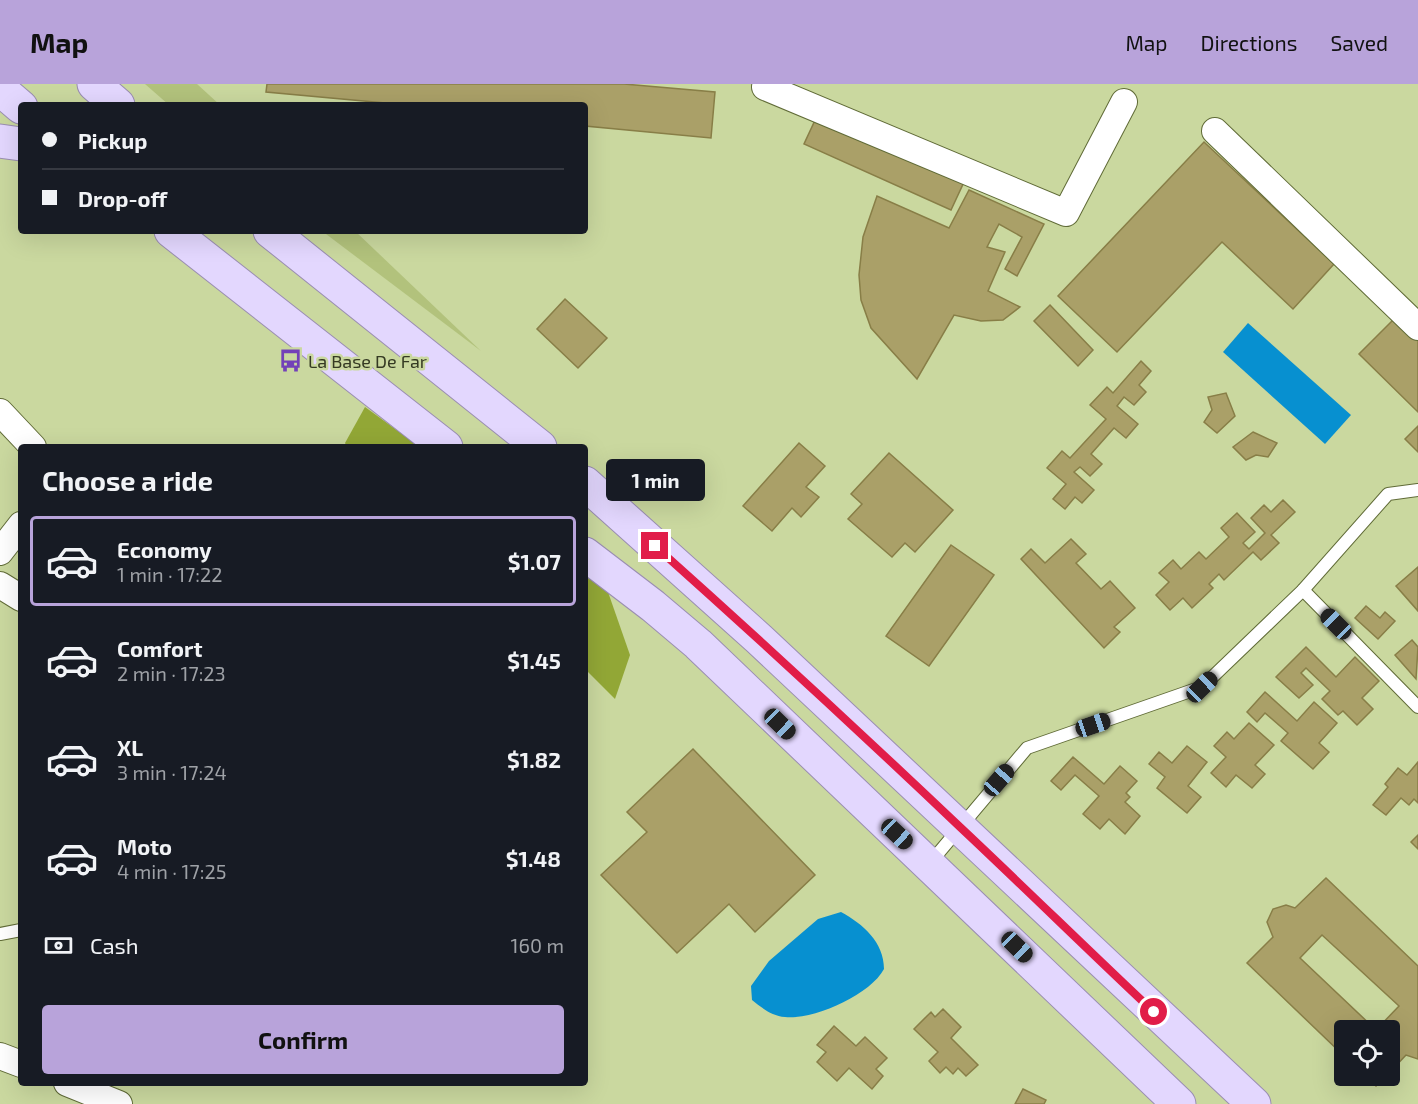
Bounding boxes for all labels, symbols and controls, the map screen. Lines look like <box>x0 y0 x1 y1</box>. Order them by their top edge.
text: Map <box>30 25 88 59</box>
text: Map <box>1125 30 1168 55</box>
text: Directions <box>1201 30 1297 55</box>
text: Saved <box>1330 30 1388 55</box>
text: Pickup <box>78 127 147 153</box>
text: Drop-off <box>78 185 167 211</box>
bus stop icon: La Base De Far <box>277 348 303 374</box>
place label: La Base De Far <box>308 350 427 372</box>
callout: 1 min <box>606 459 704 501</box>
text: Choose a ride <box>42 464 213 496</box>
text: 1 min <box>631 468 680 492</box>
route end <box>641 532 668 559</box>
icon: car <box>45 534 99 588</box>
text: Economy <box>117 536 212 562</box>
text: $1.07 <box>508 548 561 574</box>
text: 1 min · 17:22 <box>117 562 223 586</box>
car <box>1317 605 1355 643</box>
icon: car <box>45 633 99 687</box>
text: Comfort <box>117 635 202 661</box>
text: $1.45 <box>507 647 561 673</box>
text: 2 min · 17:23 <box>117 661 226 685</box>
car <box>1183 668 1221 706</box>
car <box>761 705 799 743</box>
car <box>1073 711 1113 739</box>
icon: car <box>45 732 99 786</box>
text: XL <box>117 734 143 760</box>
text: $1.82 <box>507 746 561 772</box>
text: 3 min · 17:24 <box>117 760 227 784</box>
car <box>980 761 1018 799</box>
car <box>878 815 916 853</box>
icon: car <box>45 831 99 885</box>
text: Moto <box>117 833 172 859</box>
text: $1.48 <box>506 845 561 871</box>
text: 4 min · 17:25 <box>117 859 226 883</box>
car <box>998 928 1036 966</box>
icon: cash <box>42 929 75 962</box>
text: Cash <box>90 932 139 958</box>
text: 160 m <box>511 933 564 957</box>
route start <box>1140 998 1167 1025</box>
button: Confirm <box>42 1005 564 1074</box>
map controls <box>1334 1020 1400 1086</box>
button: locate <box>1334 1020 1400 1086</box>

